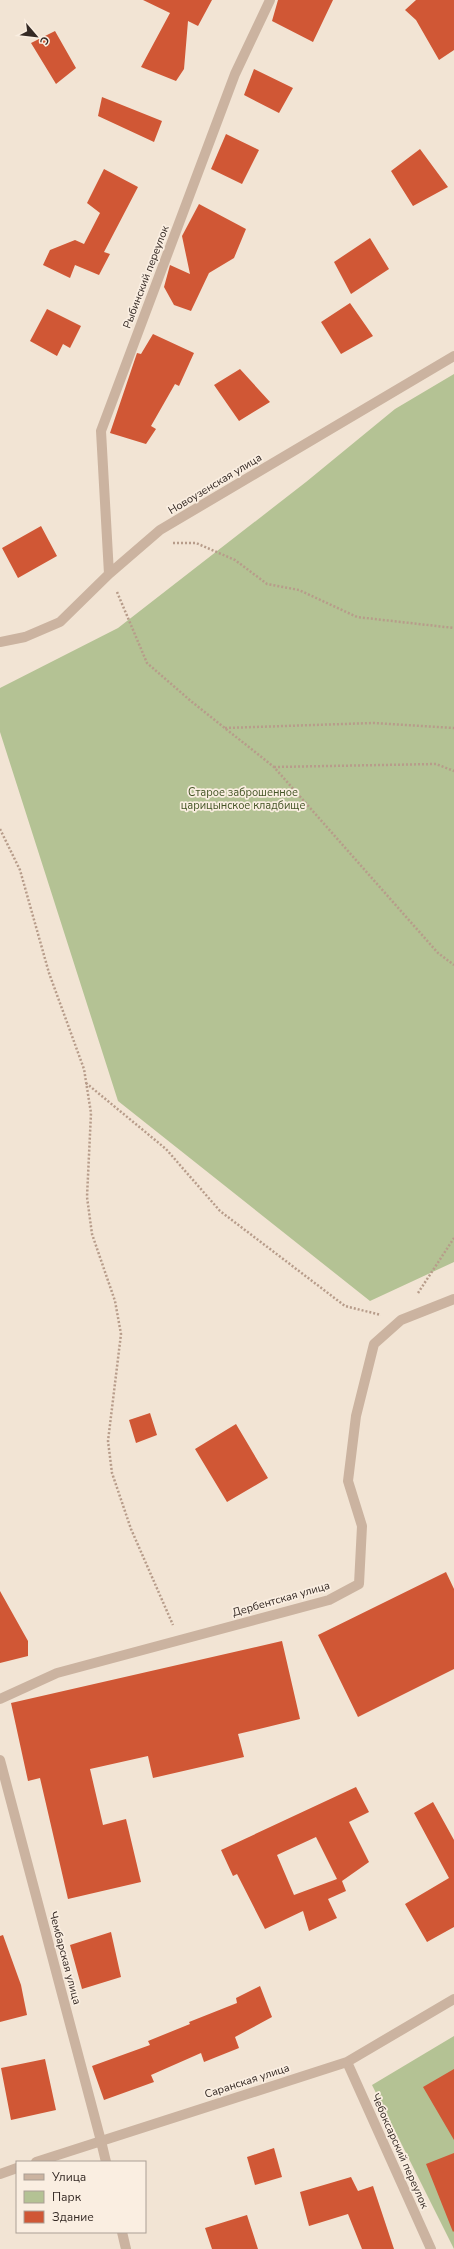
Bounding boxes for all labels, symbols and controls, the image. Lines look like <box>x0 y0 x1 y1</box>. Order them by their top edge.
north arrow <box>16 16 56 56</box>
text: С <box>36 34 53 48</box>
street label: Рыбинский переулок <box>119 223 173 331</box>
street label: Новоузенская улица <box>165 450 265 518</box>
park label: Старое заброшенное царицынское кладбище <box>181 785 305 813</box>
street label: Дербентская улица <box>230 1578 332 1620</box>
street label: Чембарская улица <box>45 1910 85 2006</box>
street label: Саранская улица <box>203 2060 291 2102</box>
street label: Чебоксарский переулок <box>368 2091 432 2211</box>
legend <box>16 2161 146 2233</box>
text: Улица <box>51 2169 86 2185</box>
text: Парк <box>52 2189 82 2205</box>
text: Здание <box>52 2209 94 2225</box>

